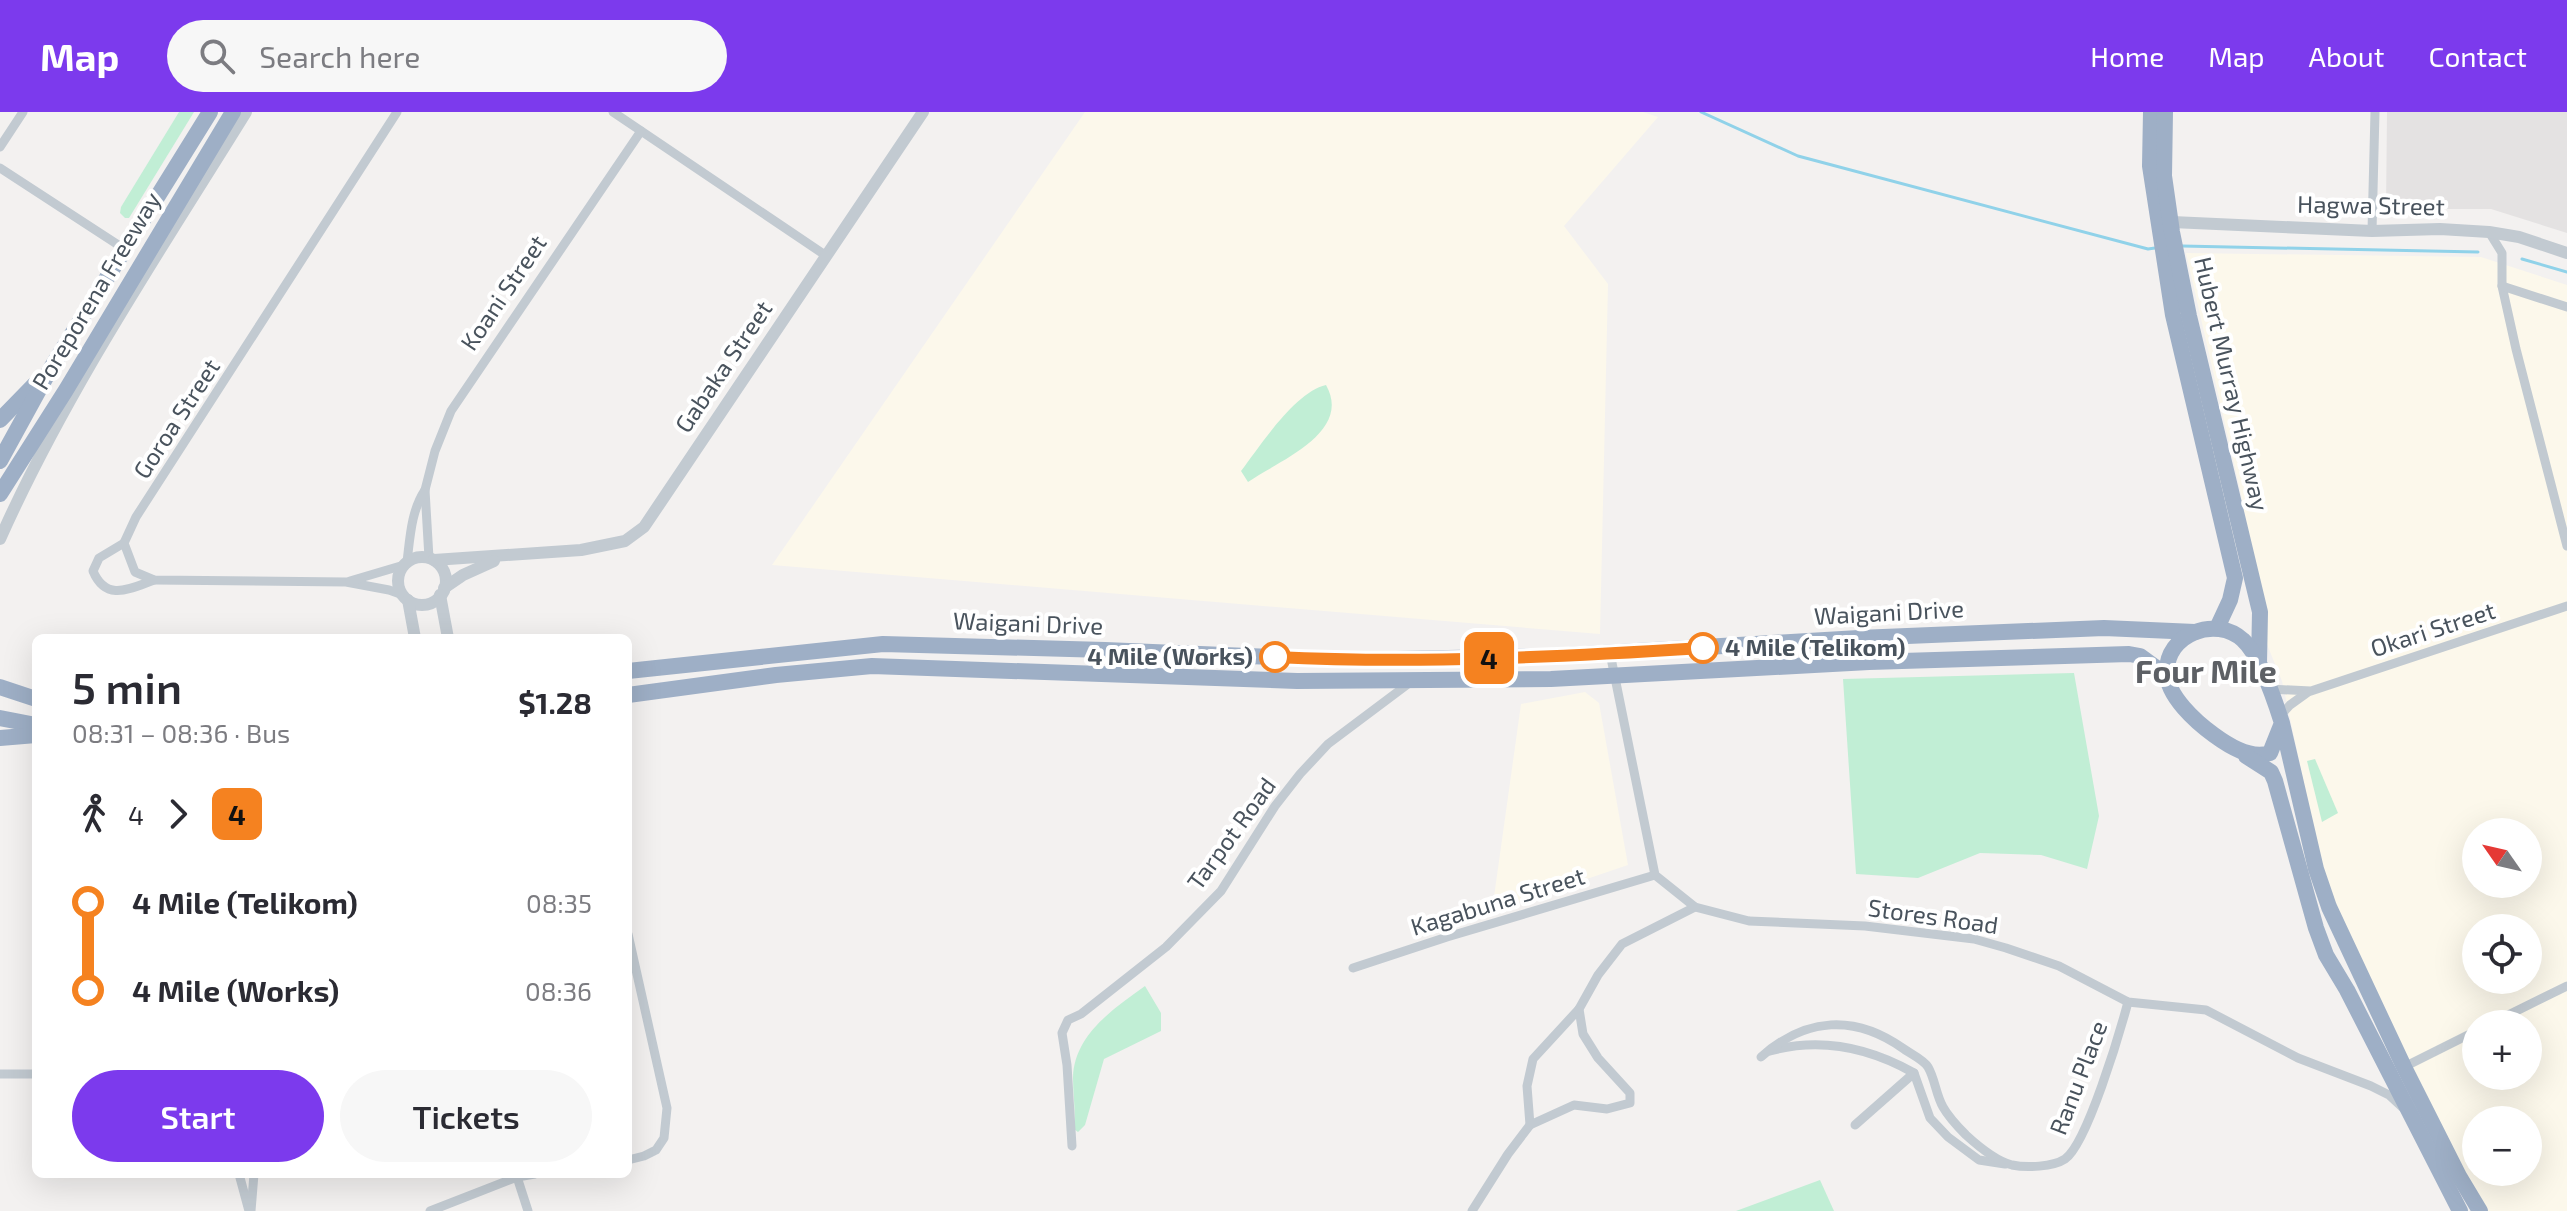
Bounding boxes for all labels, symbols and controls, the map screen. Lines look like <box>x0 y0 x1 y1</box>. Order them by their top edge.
search box <box>167 20 727 92</box>
text: Map <box>40 33 119 79</box>
icon: search <box>195 34 239 78</box>
text: Search here <box>259 38 420 74</box>
text: Home <box>2090 39 2164 73</box>
text: Map <box>2208 39 2265 73</box>
text: About <box>2309 39 2384 73</box>
text: Contact <box>2428 39 2527 73</box>
street label: Poreporena Freeway <box>25 186 166 394</box>
street label: Hagwa Street <box>2297 189 2445 220</box>
street label: Koani Street <box>454 229 552 355</box>
street label: Hubert Murray Highway <box>2189 254 2276 514</box>
street label: Gabaka Street <box>668 295 777 438</box>
street label: Goroa Street <box>126 353 225 483</box>
street label: Waigani Drive <box>1813 593 1965 630</box>
street label: Okari Street <box>2367 595 2498 662</box>
street label: Waigani Drive <box>952 605 1104 640</box>
line badge: 4 <box>1463 632 1515 684</box>
place label: 4 Mile (Telikom) <box>1725 632 1906 661</box>
marker: 4 Mile (Telikom) <box>1688 633 1718 663</box>
place label: 4 Mile (Works) <box>1087 641 1253 670</box>
text: 4 <box>1480 641 1498 675</box>
marker: 4 Mile (Works) <box>1260 642 1290 672</box>
district label: Four Mile <box>2135 651 2277 689</box>
text: 5 min <box>72 660 182 713</box>
text: $1.28 <box>518 684 592 720</box>
text: 08:31 – 08:36 · Bus <box>72 717 290 748</box>
street label: Tarpot Road <box>1180 771 1281 895</box>
icon: walk <box>72 792 116 836</box>
icon: forward <box>156 792 200 836</box>
text: 4 <box>228 797 246 831</box>
text: 4 <box>128 799 144 830</box>
north arrow <box>2462 818 2542 898</box>
map controls <box>2462 818 2542 1186</box>
street label: Kagabuna Street <box>1407 860 1588 941</box>
text: 4 Mile (Telikom) <box>132 884 358 920</box>
text: 08:35 <box>526 887 592 918</box>
street label: Stores Road <box>1866 892 2000 939</box>
button: locate <box>2462 914 2542 994</box>
text: 4 Mile (Works) <box>132 972 339 1008</box>
text: 08:36 <box>525 975 592 1006</box>
button: + <box>2462 1010 2542 1090</box>
street label: Ranu Place <box>2043 1016 2113 1139</box>
button: Start <box>72 1070 324 1162</box>
button: Tickets <box>340 1070 592 1162</box>
button: − <box>2462 1106 2542 1186</box>

